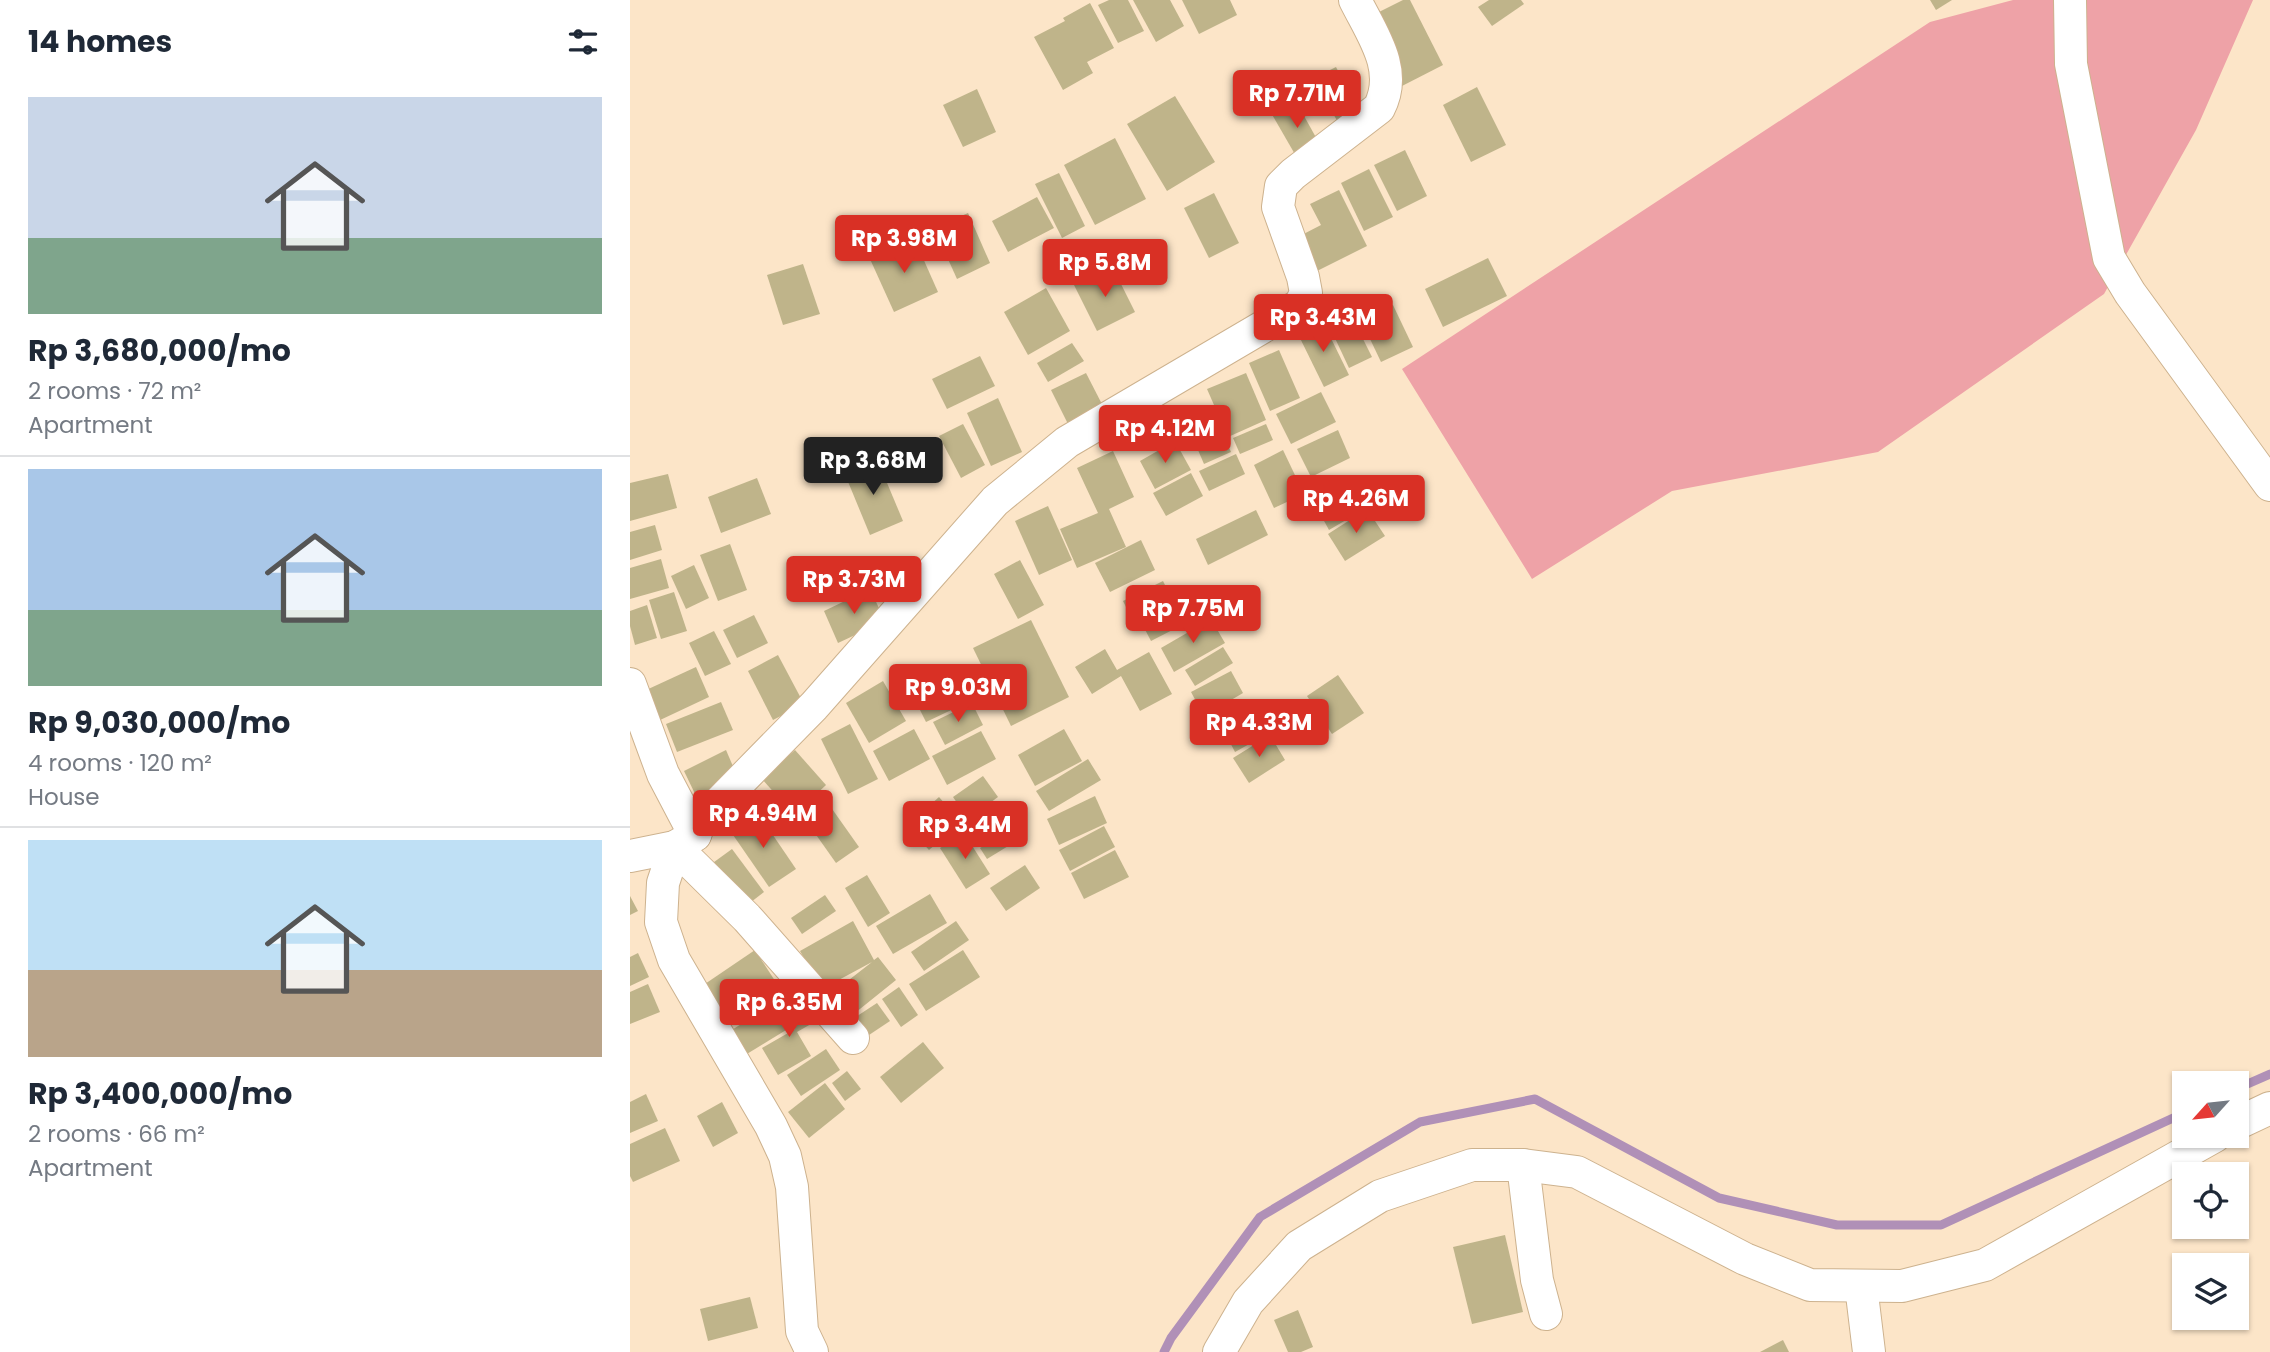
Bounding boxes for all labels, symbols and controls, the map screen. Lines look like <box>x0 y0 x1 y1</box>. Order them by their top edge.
text: 14 homes <box>28 20 172 63</box>
icon: filters <box>564 23 602 61</box>
pin: Rp 7.71M <box>1225 71 1369 130</box>
text: Rp 7.71M <box>1249 77 1345 109</box>
icon: home <box>252 143 378 269</box>
pin: Rp 3.98M <box>832 216 976 275</box>
text: Rp 3.98M <box>851 222 957 254</box>
pin: Rp 5.8M <box>1040 240 1170 299</box>
text: Rp 5.8M <box>1059 246 1151 278</box>
pin: Rp 3.43M <box>1251 294 1395 354</box>
text: Rp 3.43M <box>1270 301 1376 333</box>
text: Rp 3,680,000/mo <box>28 329 291 372</box>
text: 2 rooms · 72 m² <box>28 375 201 407</box>
pin: Rp 4.12M <box>1093 406 1237 465</box>
text: Apartment <box>28 409 153 441</box>
text: Rp 4.12M <box>1115 412 1215 444</box>
pin: Rp 3.68M <box>801 438 945 497</box>
text: Rp 3.68M <box>820 444 926 476</box>
pin: Rp 4.26M <box>1284 476 1428 535</box>
text: Rp 4.26M <box>1303 482 1409 514</box>
icon: home <box>252 515 378 641</box>
pin: Rp 3.73M <box>782 556 926 616</box>
text: Rp 3.73M <box>802 563 906 595</box>
pin: Rp 7.75M <box>1121 586 1265 645</box>
text: Rp 7.75M <box>1142 592 1244 624</box>
pin: Rp 9.03M <box>886 664 1030 724</box>
text: Rp 9.03M <box>905 671 1011 703</box>
pin: Rp 4.33M <box>1187 700 1331 759</box>
text: Rp 9,030,000/mo <box>28 701 290 744</box>
text: Rp 4.33M <box>1206 706 1312 738</box>
text: 4 rooms · 120 m² <box>28 747 212 779</box>
text: House <box>28 781 100 813</box>
pin: Rp 4.94M <box>691 790 835 850</box>
text: Rp 4.94M <box>709 797 817 829</box>
pin: Rp 3.4M <box>900 802 1030 861</box>
text: Rp 3.4M <box>919 808 1011 840</box>
icon: home <box>252 886 378 1012</box>
pin: Rp 6.35M <box>717 979 861 1039</box>
text: Rp 6.35M <box>736 986 842 1018</box>
north arrow <box>2172 1071 2249 1148</box>
map controls <box>2172 1071 2249 1330</box>
text: Rp 3,400,000/mo <box>28 1072 292 1115</box>
text: 2 rooms · 66 m² <box>28 1118 205 1150</box>
text: Apartment <box>28 1152 153 1184</box>
button: locate <box>2172 1162 2249 1239</box>
button: layers <box>2172 1253 2249 1330</box>

